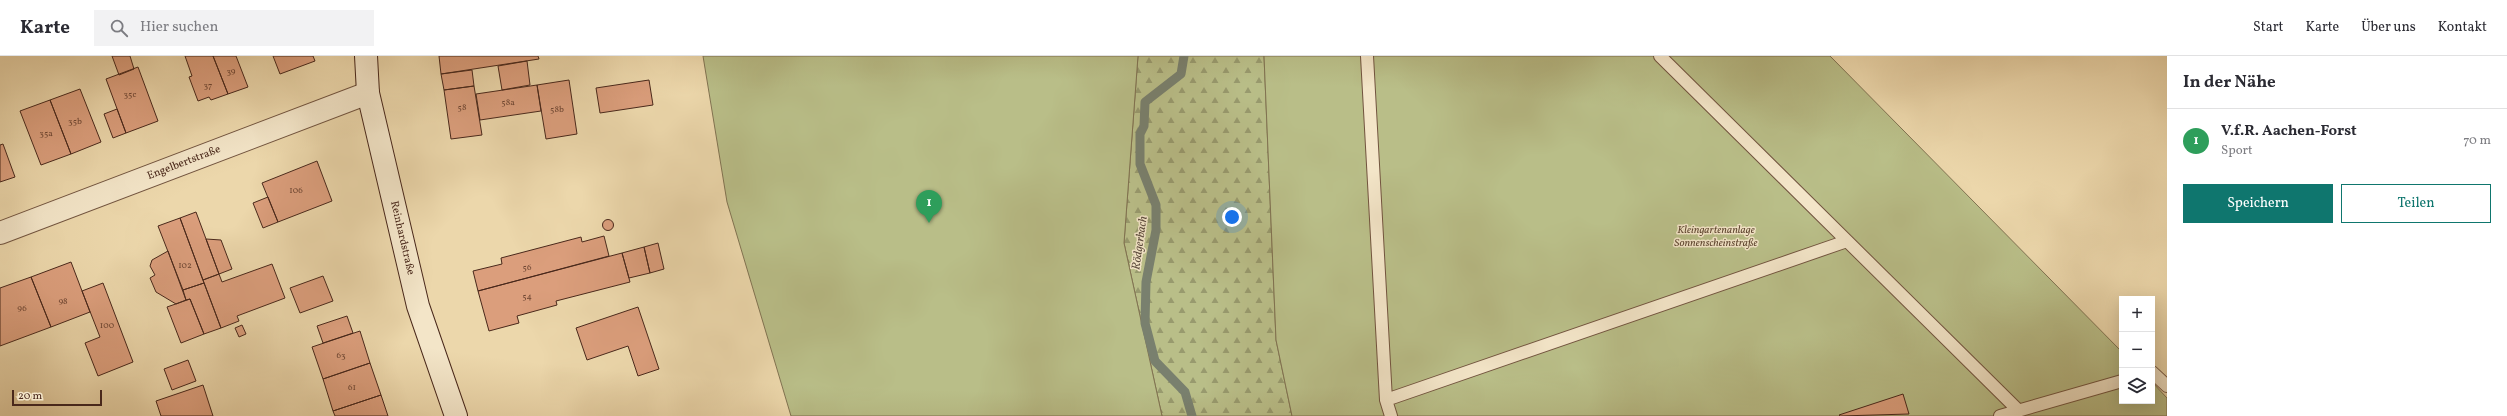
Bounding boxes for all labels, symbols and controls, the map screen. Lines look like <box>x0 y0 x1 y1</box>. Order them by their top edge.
search box <box>94 10 374 46</box>
text: Karte <box>20 15 70 41</box>
icon: search <box>108 17 130 39</box>
text: Hier suchen <box>140 17 218 38</box>
text: Start <box>2253 18 2283 37</box>
text: Karte <box>2305 18 2339 37</box>
text: Über uns <box>2361 18 2416 37</box>
text: Kontakt <box>2438 18 2487 37</box>
house number: 39 <box>226 65 236 78</box>
text: In der Nähe <box>2183 71 2276 94</box>
house number: 37 <box>204 79 212 92</box>
house number: 35c <box>124 88 136 101</box>
house number: 58a <box>501 96 515 109</box>
house number: 58 <box>458 101 467 114</box>
house number: 58b <box>550 103 564 116</box>
house number: 35b <box>68 115 82 128</box>
text: V.f.R. Aachen-Forst <box>2221 121 2357 142</box>
house number: 35a <box>39 127 53 140</box>
text: 1 <box>2193 132 2199 150</box>
text: 70 m <box>2463 132 2491 150</box>
street label: Engelbertstraße <box>145 142 223 184</box>
text: Sport <box>2221 142 2253 160</box>
house number: 106 <box>289 184 303 197</box>
button: Speichern <box>2183 184 2333 223</box>
button: Teilen <box>2341 184 2491 223</box>
pin: 1 <box>916 190 942 223</box>
street label: Reinhardstraße <box>386 199 418 277</box>
your location <box>1222 207 1242 227</box>
water label: Rödgerbach <box>1128 215 1152 271</box>
park label: Kleingartenanlage Sonnenscheinstraße <box>1674 223 1758 251</box>
house number: 102 <box>178 259 192 272</box>
house number: 56 <box>523 261 532 274</box>
house number: 54 <box>522 290 532 303</box>
house number: 98 <box>58 295 68 308</box>
map controls <box>2119 296 2155 404</box>
button: + <box>2119 296 2155 332</box>
house number: 96 <box>17 302 27 315</box>
house number: 100 <box>100 319 115 332</box>
button: − <box>2119 332 2155 368</box>
house number: 63 <box>336 349 346 362</box>
button: layers <box>2119 368 2155 404</box>
house number: 61 <box>348 381 356 394</box>
scale bar <box>12 388 102 407</box>
text: 20 m <box>18 389 42 404</box>

